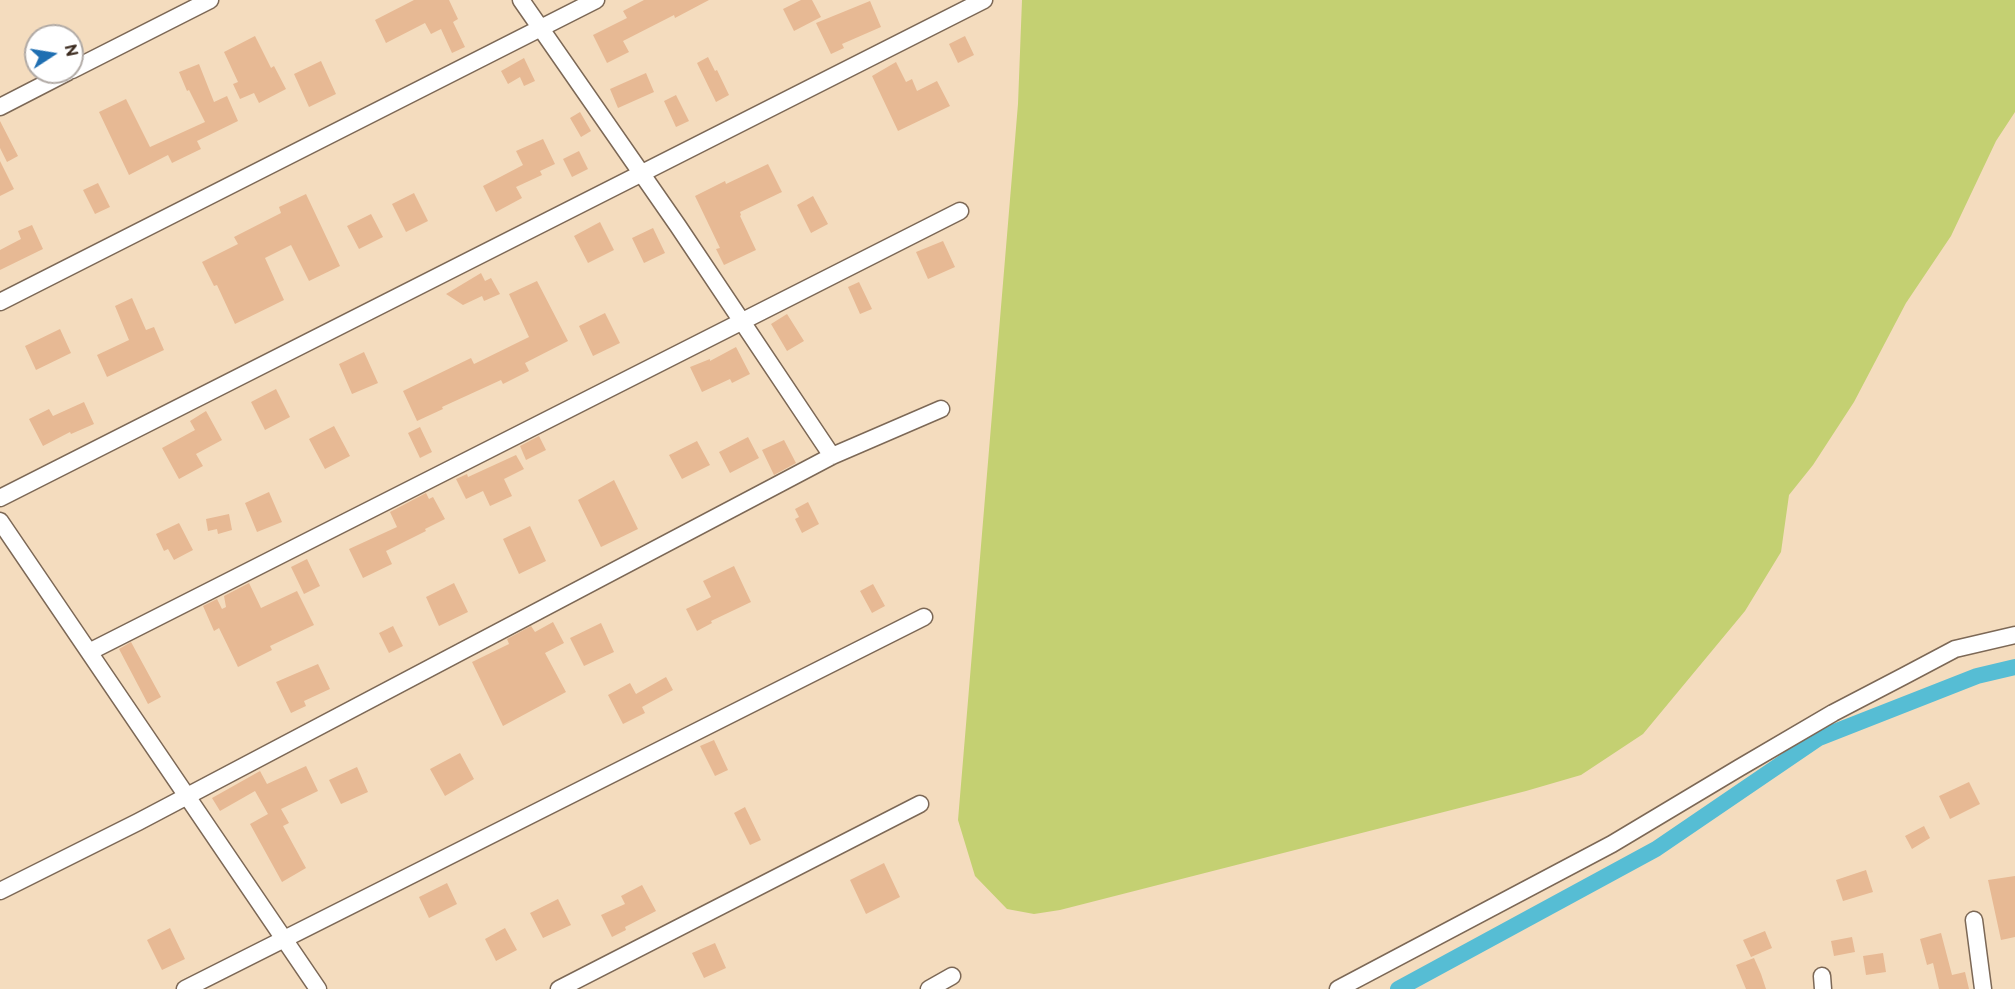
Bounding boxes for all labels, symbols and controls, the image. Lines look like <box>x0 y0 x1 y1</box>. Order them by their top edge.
north arrow <box>24 24 84 84</box>
text: N <box>60 43 81 58</box>

